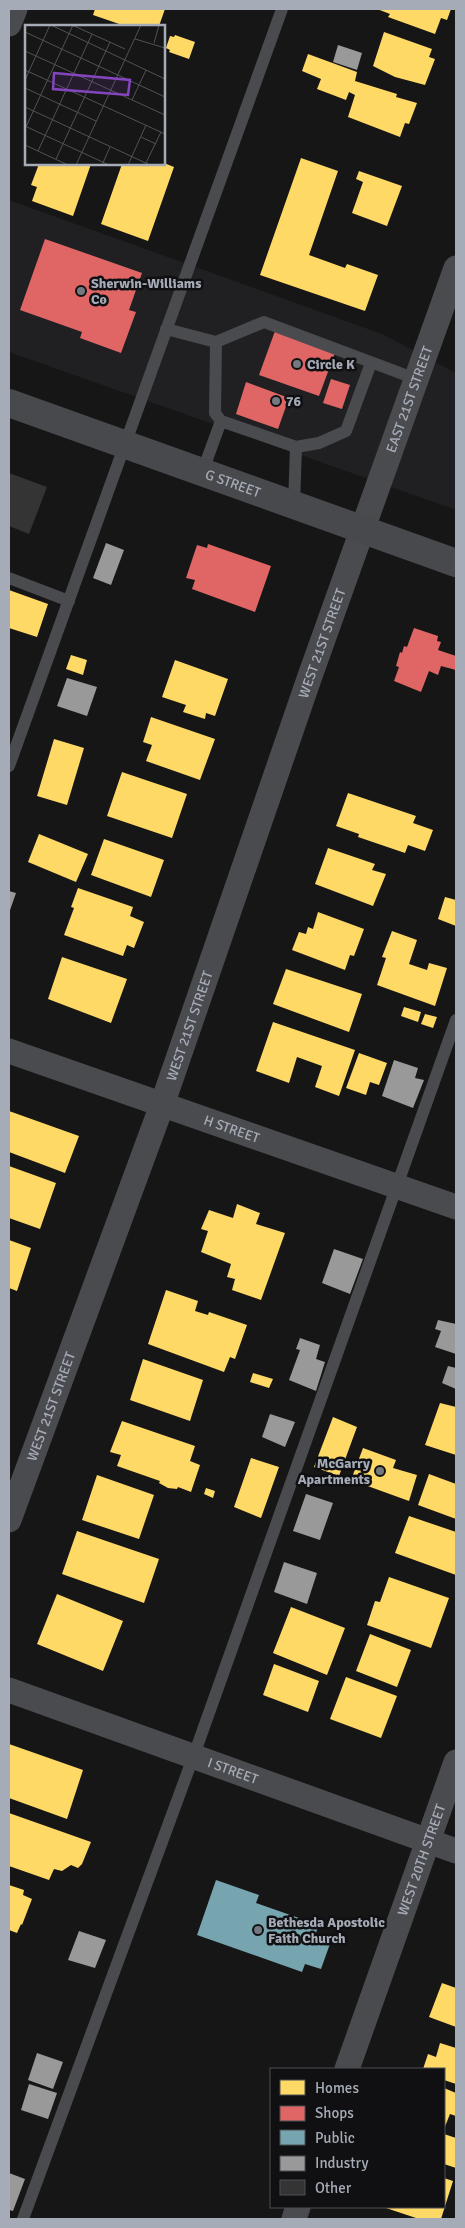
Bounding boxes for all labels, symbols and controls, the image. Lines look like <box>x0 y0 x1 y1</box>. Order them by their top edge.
inset map <box>25 25 165 165</box>
place label: Sherwin-Williams Co <box>91 275 201 308</box>
marker: Sherwin-Williams Co <box>75 285 87 297</box>
street label: EAST 21ST STREET <box>383 344 436 455</box>
place label: Circle K <box>307 356 355 373</box>
marker: Circle K <box>291 358 303 370</box>
place label: 76 <box>286 393 302 410</box>
marker: 76 <box>270 395 282 407</box>
street label: G STREET <box>203 466 263 501</box>
street label: WEST 21ST STREET <box>295 586 350 700</box>
street label: WEST 21ST STREET <box>163 969 217 1083</box>
street label: H STREET <box>201 1112 262 1147</box>
street label: WEST 21ST STREET <box>23 1350 79 1464</box>
place label: McGarry Apartments <box>298 1455 370 1488</box>
marker: McGarry Apartments <box>374 1465 386 1477</box>
street label: I STREET <box>205 1754 261 1788</box>
street label: WEST 20TH STREET <box>394 1802 449 1918</box>
place label: Bethesda Apostolic Faith Church <box>268 1914 385 1947</box>
marker: Bethesda Apostolic Faith Church <box>252 1924 264 1936</box>
legend <box>270 2068 445 2208</box>
text: Homes <box>315 2079 359 2097</box>
text: Shops <box>315 2104 354 2122</box>
text: Public <box>315 2129 355 2147</box>
text: Industry <box>315 2154 368 2172</box>
text: Other <box>315 2179 352 2197</box>

